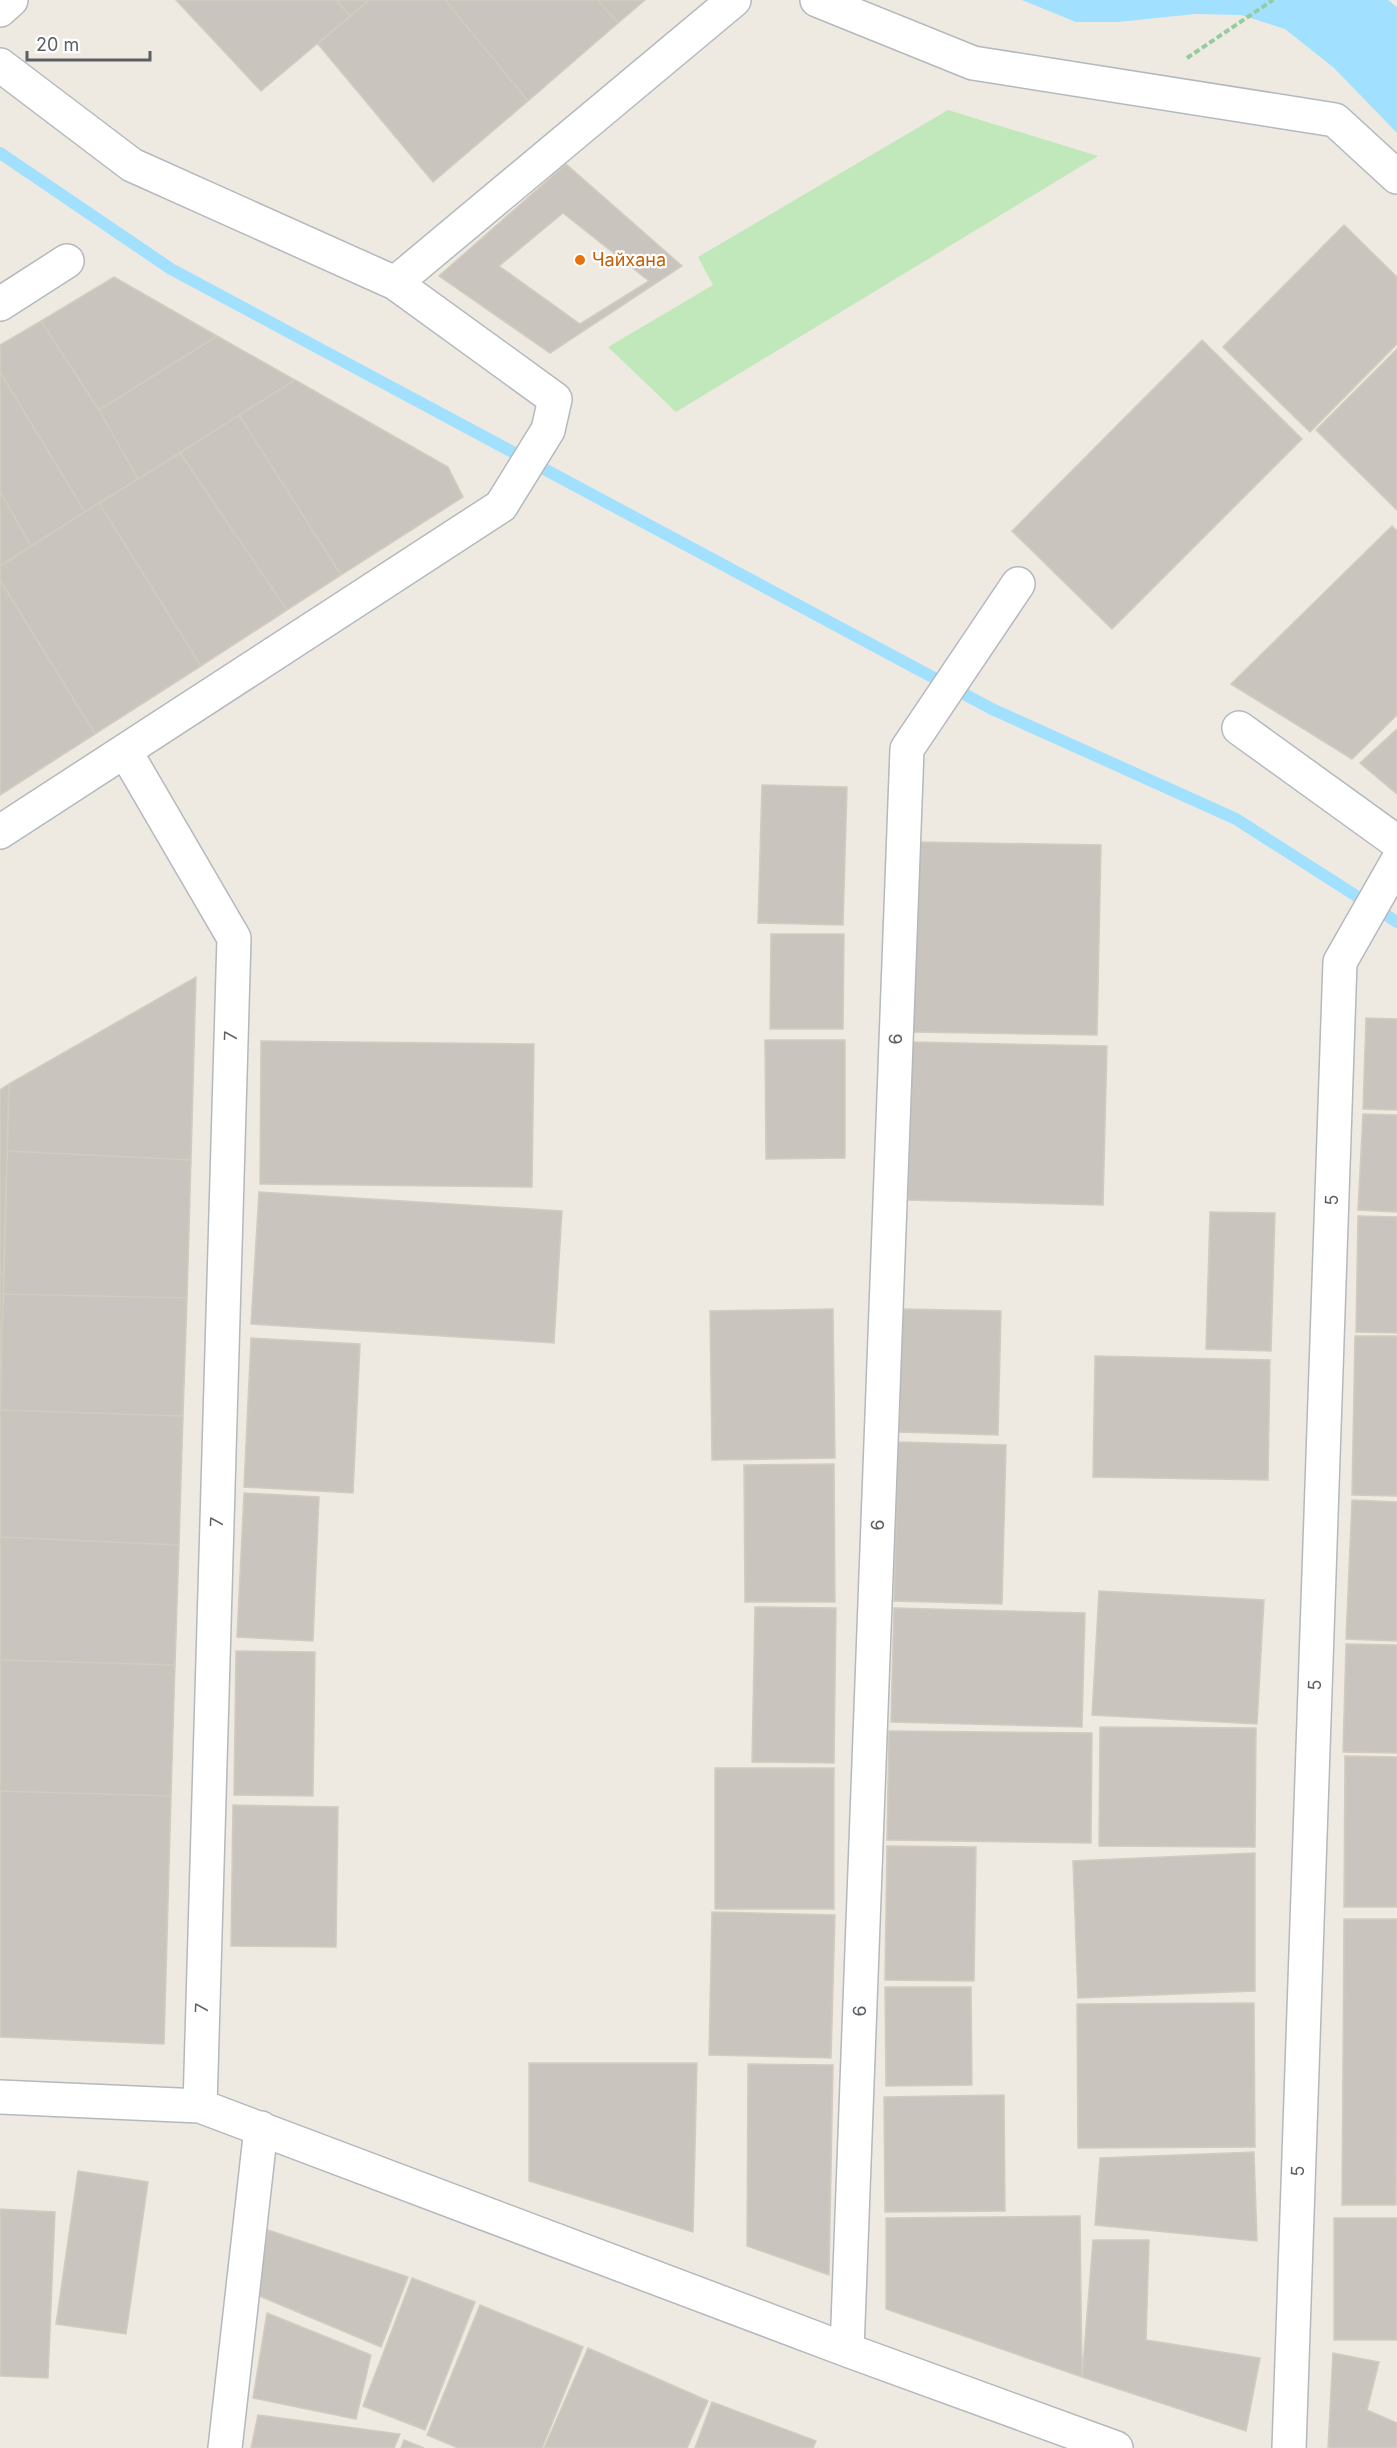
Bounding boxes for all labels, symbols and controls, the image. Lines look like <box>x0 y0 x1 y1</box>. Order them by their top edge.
scale bar <box>27 24 150 62</box>
text: 20 m <box>36 34 79 55</box>
place label: Чайхана <box>592 249 666 270</box>
marker: Чайхана <box>573 253 587 267</box>
street label: 7 <box>220 1031 241 1041</box>
street label: 6 <box>885 1033 906 1045</box>
street label: 5 <box>1321 1194 1342 1206</box>
street label: 7 <box>206 1517 227 1527</box>
street label: 6 <box>867 1519 888 1531</box>
street label: 5 <box>1304 1679 1325 1691</box>
street label: 7 <box>191 2003 212 2013</box>
street label: 6 <box>849 2005 870 2017</box>
street label: 5 <box>1287 2165 1308 2177</box>

